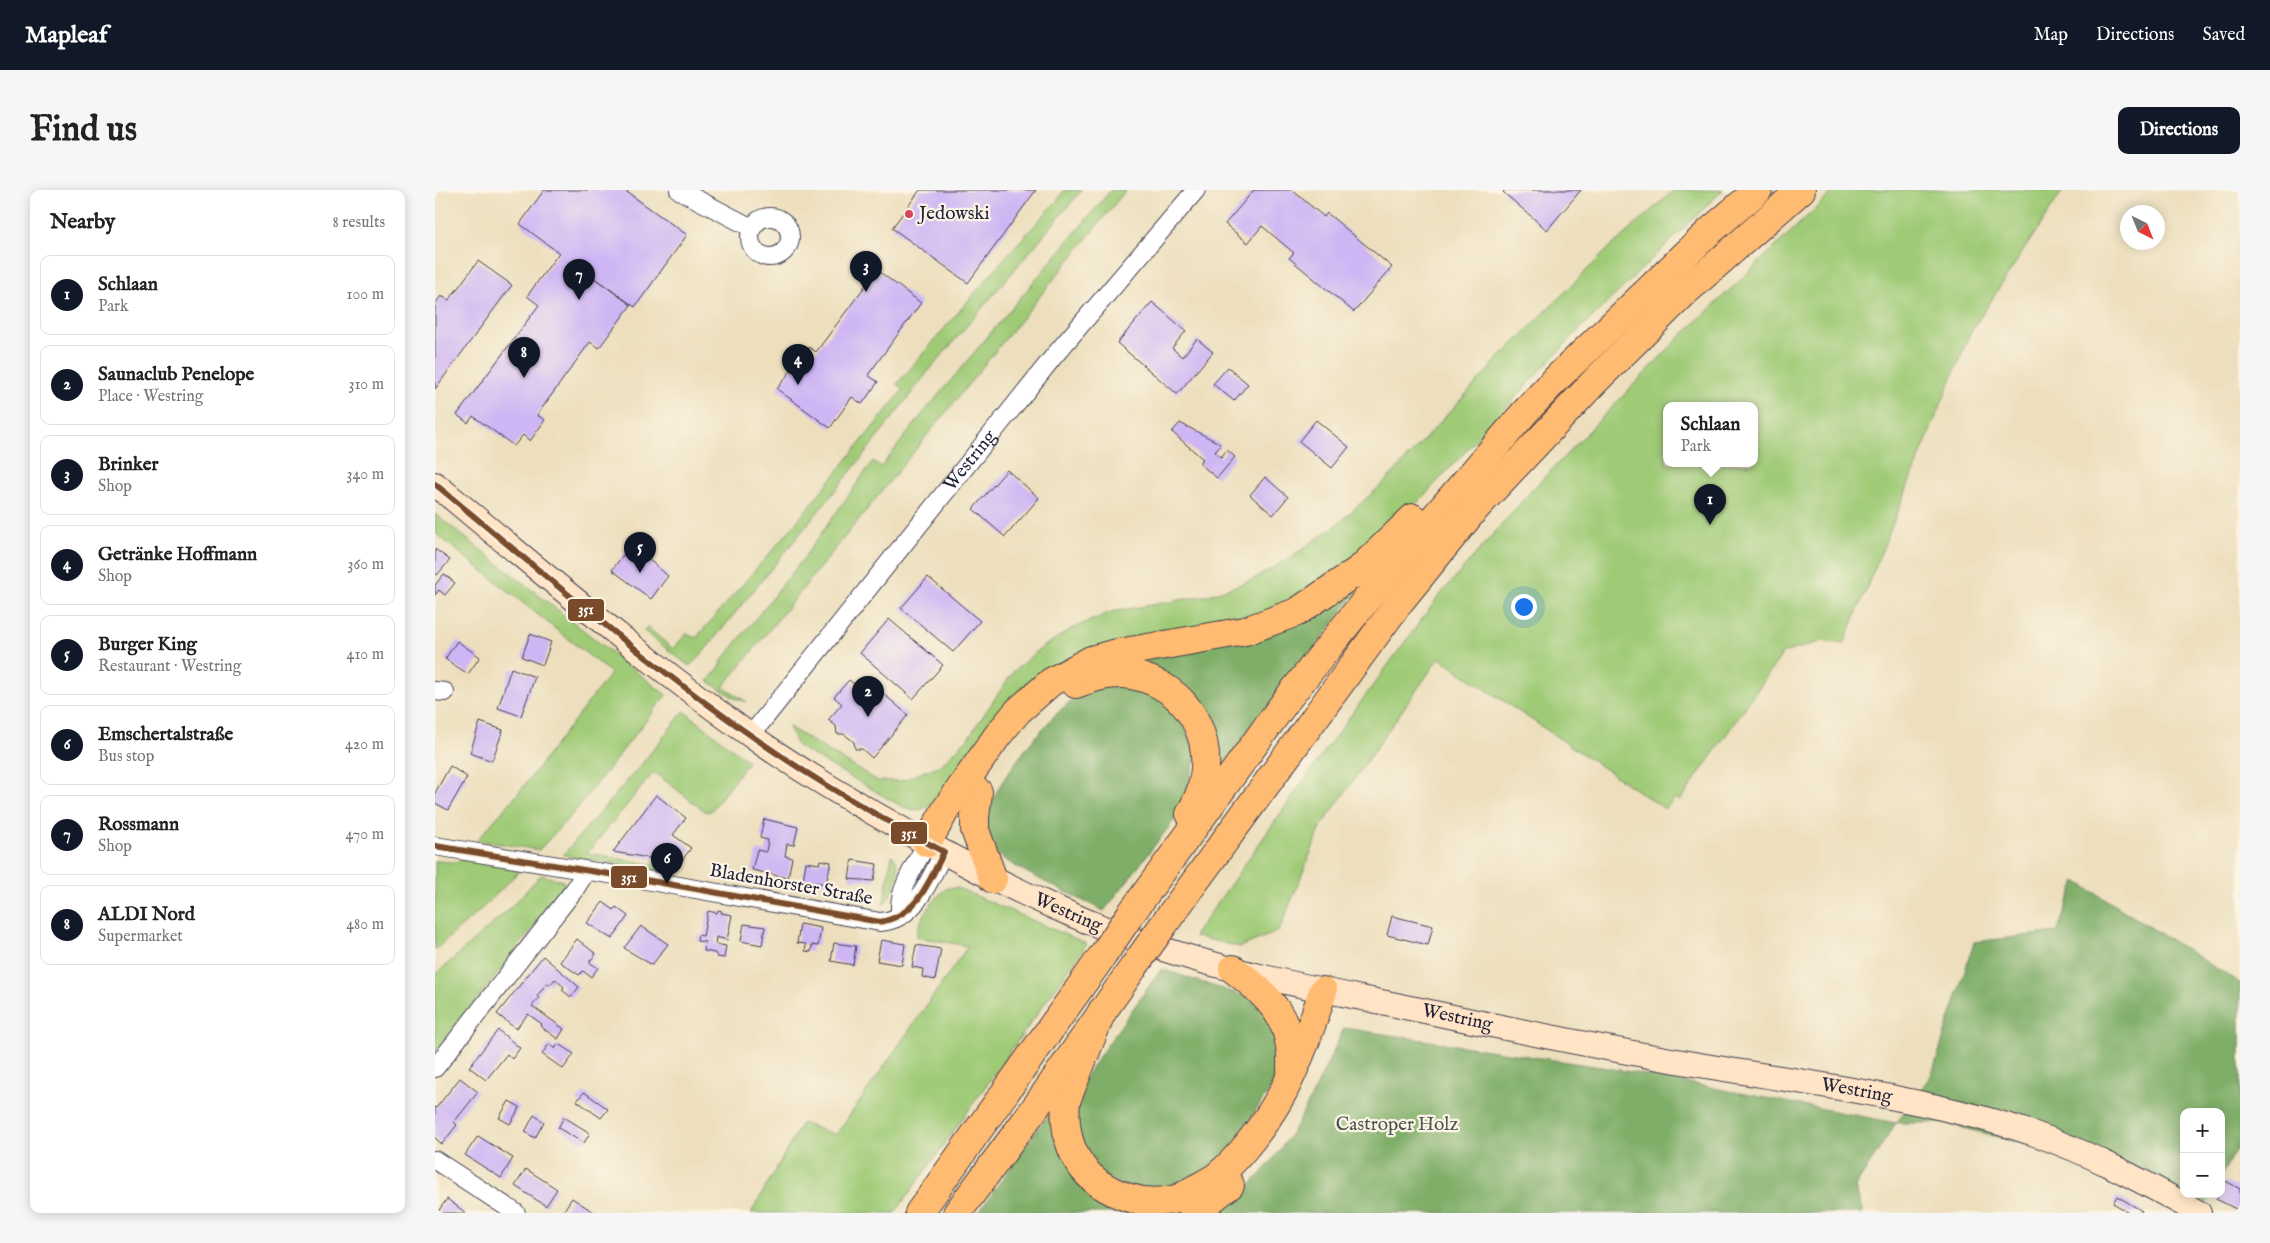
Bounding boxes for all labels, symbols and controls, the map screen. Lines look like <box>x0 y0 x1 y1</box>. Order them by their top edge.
text: Mapleaf <box>25 20 107 51</box>
text: Map <box>2034 24 2068 47</box>
text: Directions <box>2096 24 2174 47</box>
text: Saved <box>2202 24 2245 47</box>
button: Directions <box>2118 107 2240 154</box>
text: Find us <box>30 108 137 153</box>
place label: Jedowski <box>917 202 990 226</box>
north arrow <box>2120 205 2165 250</box>
marker: Jedowski <box>903 208 915 220</box>
text: Nearby <box>50 209 115 236</box>
text: 8 results <box>333 213 385 233</box>
pin: 3 <box>850 251 882 292</box>
pin: 7 <box>563 259 595 300</box>
text: Schlaan <box>98 273 158 297</box>
text: 1 <box>64 285 70 305</box>
text: 100 m <box>347 285 384 305</box>
text: Park <box>98 297 128 317</box>
pin: 8 <box>508 337 540 378</box>
pin: 4 <box>782 344 814 385</box>
text: Saunaclub Penelope <box>98 363 254 387</box>
text: 2 <box>63 375 71 395</box>
text: 310 m <box>348 375 384 395</box>
text: Place · Westring <box>98 387 204 407</box>
popup <box>1663 402 1758 467</box>
text: Schlaan <box>1681 413 1740 437</box>
street label: Westring <box>938 425 1002 496</box>
text: Park <box>1681 437 1711 457</box>
text: Brinker <box>98 453 159 477</box>
text: 3 <box>64 465 70 485</box>
text: 340 m <box>346 465 384 485</box>
text: Shop <box>98 477 132 497</box>
pin: 1 <box>1694 484 1726 525</box>
pin: 5 <box>624 532 656 573</box>
text: Getränke Hoffmann <box>98 543 257 567</box>
text: 4 <box>63 555 71 575</box>
text: 360 m <box>348 555 384 575</box>
text: Shop <box>98 567 132 587</box>
your location <box>1511 594 1537 620</box>
line badge: 351 <box>567 598 605 622</box>
text: 351 <box>578 601 594 619</box>
text: Burger King <box>98 633 197 657</box>
text: 5 <box>64 645 70 665</box>
text: 410 m <box>347 645 384 665</box>
text: Restaurant · Westring <box>98 657 241 677</box>
pin: 2 <box>852 676 884 717</box>
text: Emschertalstraße <box>98 723 233 747</box>
text: 6 <box>64 735 70 755</box>
text: 420 m <box>345 735 384 755</box>
text: Bus stop <box>98 747 154 767</box>
text: Rossmann <box>98 813 179 837</box>
line badge: 351 <box>890 821 928 845</box>
text: 7 <box>63 825 71 845</box>
text: 470 m <box>345 825 384 845</box>
text: 351 <box>901 825 917 843</box>
text: Shop <box>98 837 132 857</box>
pin: 6 <box>651 843 683 884</box>
street label: Bladenhorster Straße <box>708 859 875 911</box>
line badge: 351 <box>610 865 648 889</box>
text: 351 <box>621 869 637 887</box>
street label: Westring <box>1030 888 1106 938</box>
text: ALDI Nord <box>98 903 195 927</box>
text: 8 <box>64 915 70 935</box>
text: 480 m <box>346 915 384 935</box>
text: Supermarket <box>98 927 183 947</box>
street label: Westring <box>1420 999 1496 1037</box>
street label: Westring <box>1819 1073 1895 1109</box>
map controls <box>2180 1108 2225 1198</box>
button: + <box>2180 1108 2225 1153</box>
park label: Castroper Holz <box>1336 1113 1458 1137</box>
button: − <box>2180 1153 2225 1198</box>

